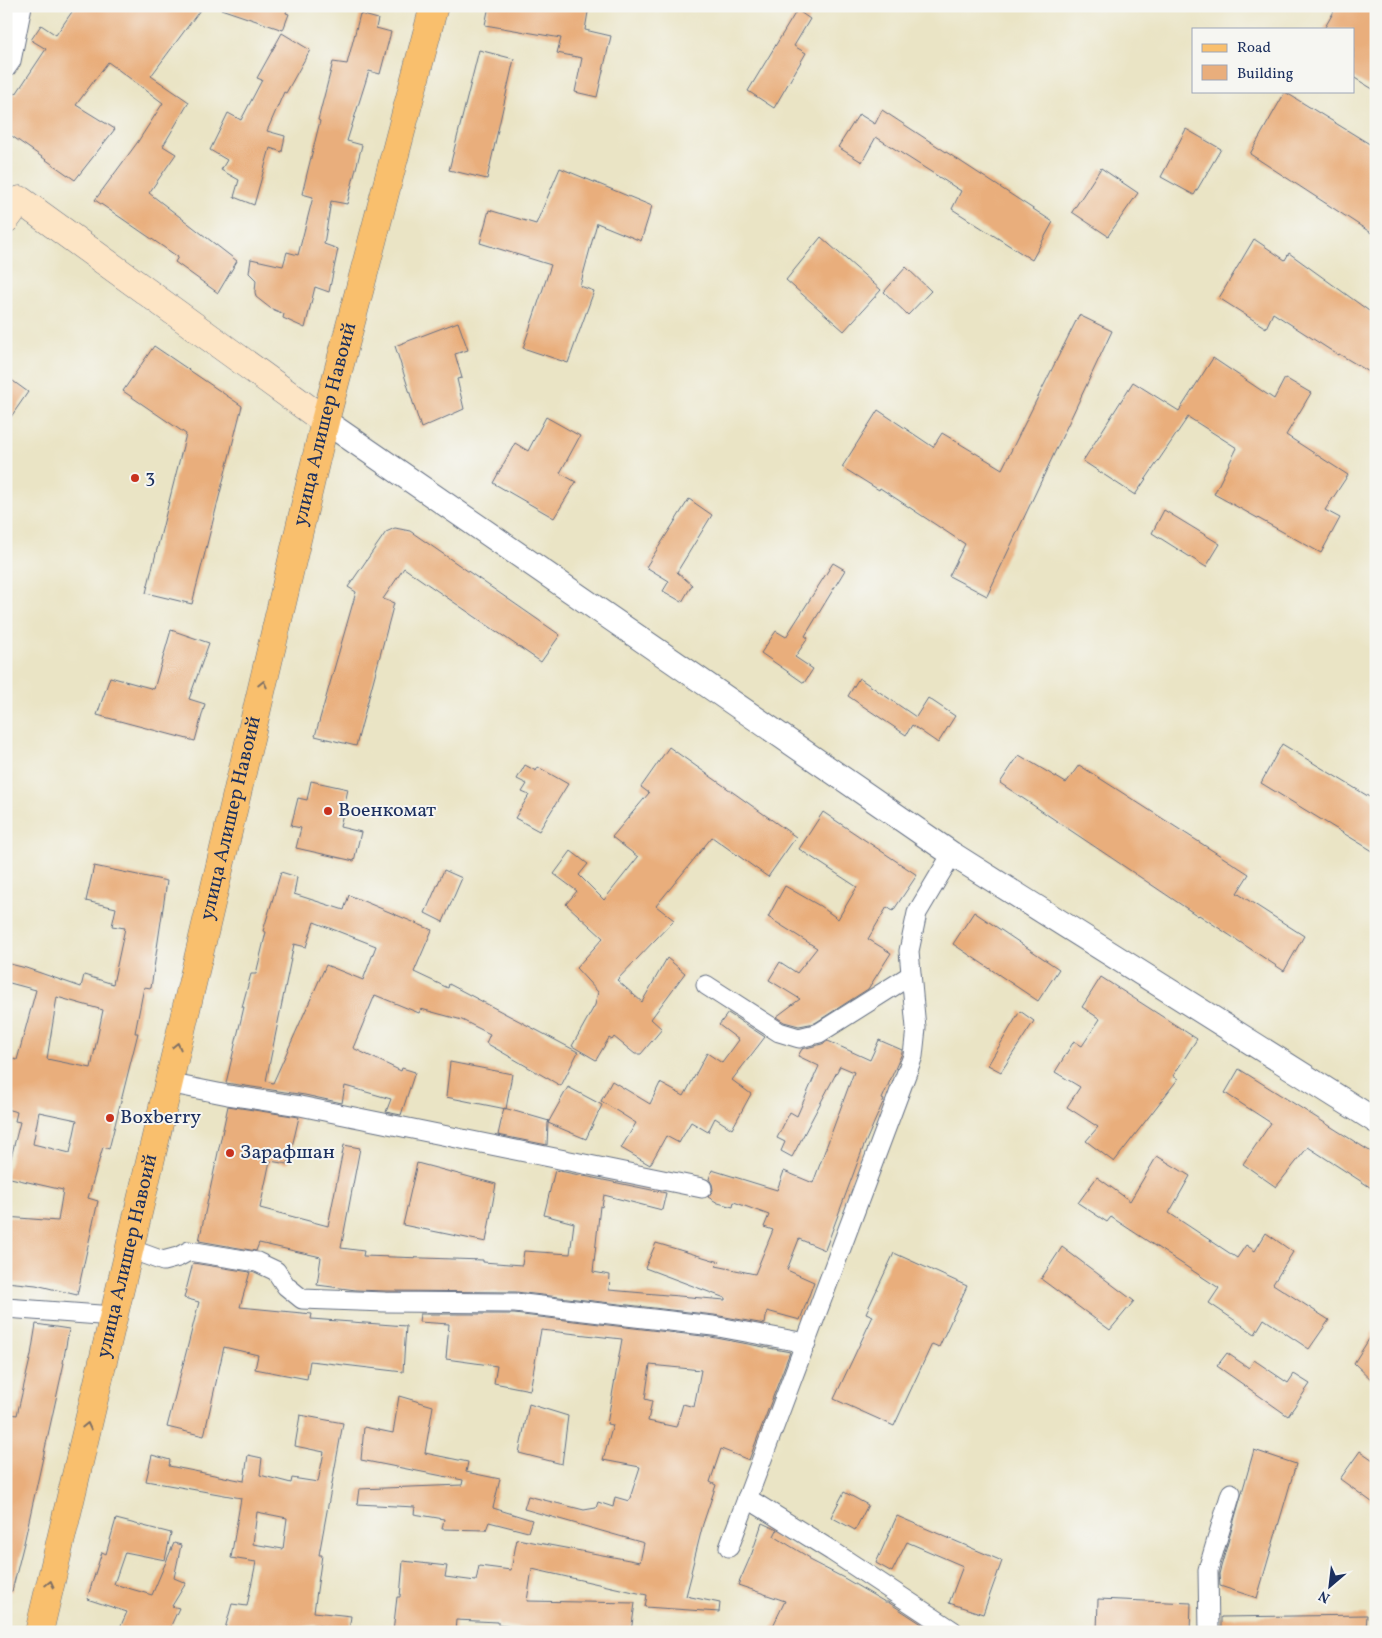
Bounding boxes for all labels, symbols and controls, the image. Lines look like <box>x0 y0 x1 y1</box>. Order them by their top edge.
legend <box>1192 28 1354 92</box>
text: Road <box>1237 38 1271 59</box>
text: Building <box>1237 64 1294 85</box>
street label: улица Алишер Навоий <box>287 320 364 529</box>
place label: 3 <box>145 464 155 492</box>
marker: 3 <box>129 472 141 484</box>
one-way arrow <box>257 680 268 689</box>
street label: улица Алишер Навоий <box>194 714 269 923</box>
place label: Военкомат <box>338 797 436 825</box>
marker: Военкомат <box>322 805 334 817</box>
one-way arrow <box>171 1042 182 1051</box>
place label: Boxberry <box>120 1104 201 1132</box>
marker: Boxberry <box>104 1112 116 1124</box>
place label: Зарафшан <box>240 1139 335 1167</box>
marker: Зарафшан <box>224 1147 236 1159</box>
street label: улица Алишер Навоий <box>90 1152 165 1361</box>
one-way arrow <box>81 1422 92 1431</box>
north arrow <box>1304 1560 1354 1610</box>
one-way arrow <box>44 1580 55 1589</box>
text: N <box>1316 1585 1334 1607</box>

